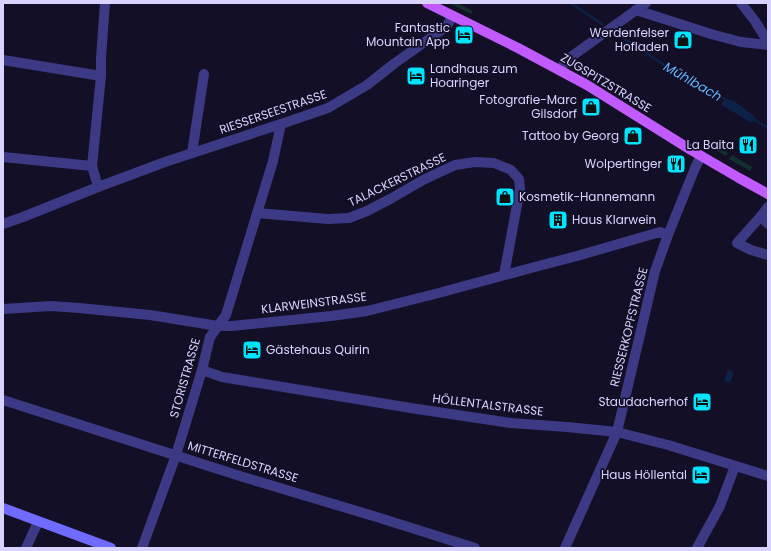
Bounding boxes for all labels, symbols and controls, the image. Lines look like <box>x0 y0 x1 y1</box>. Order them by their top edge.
place label: Fantastic Mountain App <box>366 19 450 50</box>
hotel icon: Fantastic Mountain App <box>453 24 475 46</box>
place label: Werdenfelser Hofladen <box>590 24 670 55</box>
shop icon: Werdenfelser Hofladen <box>672 29 694 51</box>
street label: ZUGSPITZSTRASSE <box>558 49 655 116</box>
water label: Mühlbach <box>660 57 726 106</box>
place label: Landhaus zum Hoaringer <box>430 60 518 91</box>
hotel icon: Landhaus zum Hoaringer <box>405 65 427 87</box>
street label: RIESSERSEESTRASSE <box>217 85 329 138</box>
place label: Fotografie-Marc Gilsdorf <box>479 91 577 122</box>
shop icon: Fotografie-Marc Gilsdorf <box>580 96 602 118</box>
shop icon: Tattoo by Georg <box>622 125 644 147</box>
place label: Tattoo by Georg <box>522 127 619 144</box>
restaurant icon: La Baita <box>737 134 759 156</box>
place label: La Baita <box>687 136 734 153</box>
street label: TALACKERSTRASSE <box>345 148 449 211</box>
restaurant icon: Wolpertinger <box>665 153 687 175</box>
place label: Wolpertinger <box>585 155 663 172</box>
shop icon: Kosmetik-Hannemann <box>494 186 516 208</box>
place label: Kosmetik-Hannemann <box>519 188 655 205</box>
building icon: Haus Klarwein <box>547 209 569 231</box>
place label: Haus Klarwein <box>572 211 656 228</box>
street label: RIESSERKOPFSTRASSE <box>605 265 652 388</box>
street label: KLARWEINSTRASSE <box>260 288 368 317</box>
street label: STORISTRASSE <box>165 336 204 420</box>
hotel icon: Gästehaus Quirin <box>241 339 263 361</box>
place label: Gästehaus Quirin <box>266 341 370 358</box>
street label: HÖLLENTALSTRASSE <box>432 389 544 420</box>
hotel icon: Staudacherhof <box>691 391 713 413</box>
place label: Staudacherhof <box>598 393 688 410</box>
street label: MITTERFELDSTRASSE <box>186 437 301 486</box>
hotel icon: Haus Höllental <box>690 464 712 486</box>
place label: Haus Höllental <box>601 466 687 483</box>

